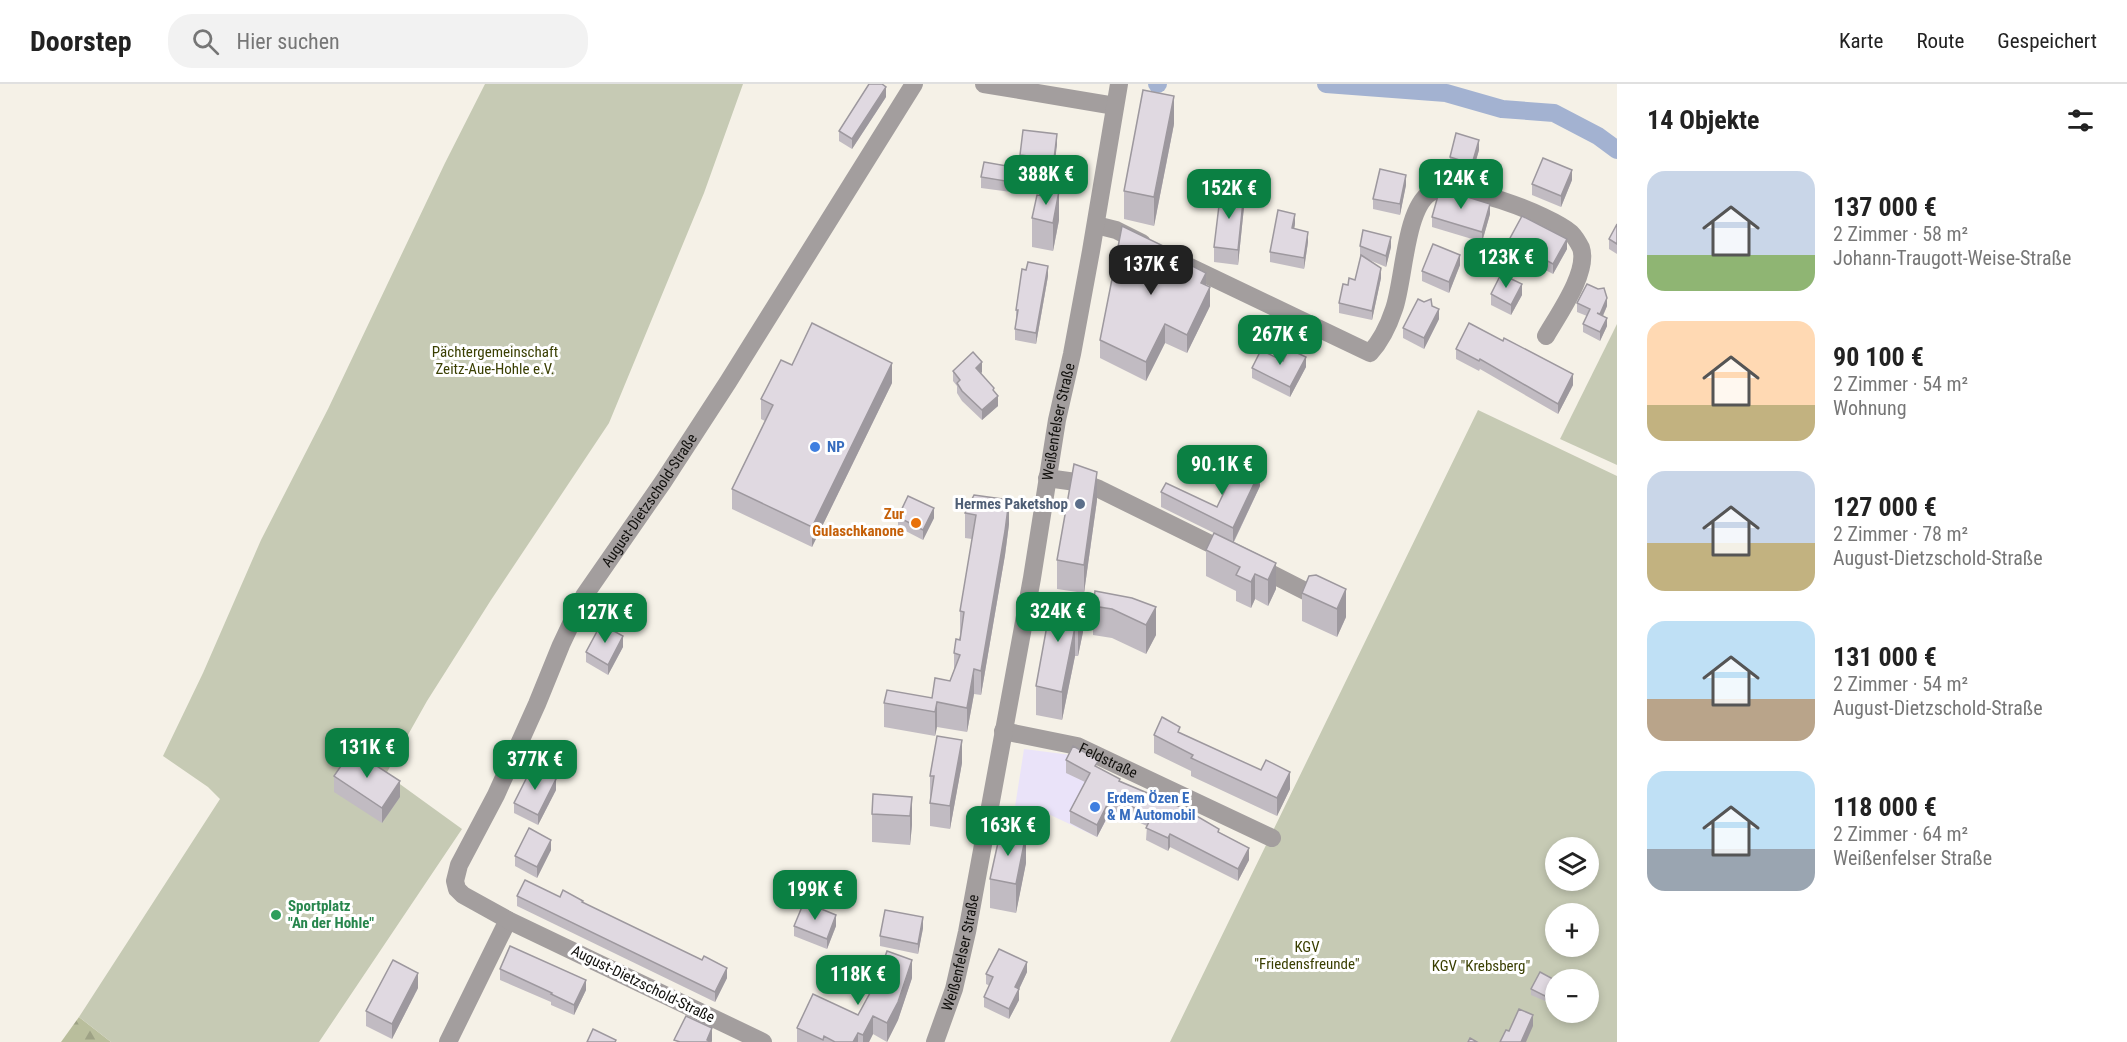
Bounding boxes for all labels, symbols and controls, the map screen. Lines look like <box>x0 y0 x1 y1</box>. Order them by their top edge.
search box <box>168 14 588 68</box>
text: Doorstep <box>30 25 132 58</box>
icon: search <box>189 25 222 58</box>
text: Hier suchen <box>237 29 340 54</box>
text: Karte <box>1839 29 1883 53</box>
text: Route <box>1916 29 1964 53</box>
text: Gespeichert <box>1997 29 2097 53</box>
icon: filters <box>2064 104 2097 137</box>
text: 14 Objekte <box>1647 105 1760 135</box>
pin: 388K € <box>997 155 1095 206</box>
pin: 124K € <box>1412 159 1510 210</box>
text: 388K € <box>1018 162 1074 186</box>
text: 124K € <box>1433 166 1489 190</box>
pin: 152K € <box>1180 169 1278 220</box>
text: 152K € <box>1201 176 1257 200</box>
text: 137 000 € <box>1833 192 1937 222</box>
icon: home <box>1695 195 1767 267</box>
text: 2 Zimmer · 58 m² <box>1833 222 1968 246</box>
pin: 123K € <box>1457 238 1555 289</box>
pin: 137K € <box>1102 245 1200 296</box>
text: 123K € <box>1478 245 1534 269</box>
text: Johann-Traugott-Weise-Straße <box>1833 246 2071 270</box>
text: 137K € <box>1123 252 1179 276</box>
pin: 267K € <box>1231 315 1329 366</box>
text: 267K € <box>1252 322 1308 346</box>
text: 90 100 € <box>1833 342 1924 372</box>
park label: Pächtergemeinschaft Zeitz-Aue-Hohle e.V. <box>432 343 558 378</box>
icon: home <box>1695 345 1767 417</box>
street label: Weißenfelser Straße <box>1039 361 1079 482</box>
text: 2 Zimmer · 54 m² <box>1833 372 1968 396</box>
text: Wohnung <box>1833 396 1907 420</box>
street label: August-Dietzschold-Straße <box>598 430 701 571</box>
place label: NP <box>827 438 845 456</box>
marker: NP <box>808 440 822 454</box>
pin: 90.1K € <box>1167 445 1277 496</box>
text: 90.1K € <box>1191 452 1253 476</box>
text: 127 000 € <box>1833 492 1937 522</box>
place label: Hermes Paketshop <box>955 495 1068 513</box>
icon: home <box>1695 495 1767 567</box>
marker: Hermes Paketshop <box>1073 497 1087 511</box>
place label: Zur Gulaschkanone <box>812 505 904 540</box>
marker: Zur Gulaschkanone <box>909 516 923 530</box>
text: 2 Zimmer · 78 m² <box>1833 522 1968 546</box>
text: August-Dietzschold-Straße <box>1833 546 2043 570</box>
pin: 324K € <box>1009 592 1107 643</box>
pin: 127K € <box>556 593 654 644</box>
text: 324K € <box>1030 599 1086 623</box>
text: 127K € <box>577 600 633 624</box>
text: 131 000 € <box>1833 642 1937 672</box>
icon: home <box>1695 645 1767 717</box>
text: 2 Zimmer · 54 m² <box>1833 672 1968 696</box>
text: August-Dietzschold-Straße <box>1833 696 2043 720</box>
pin: 131K € <box>318 728 416 779</box>
text: 131K € <box>339 735 395 759</box>
street label: Feldstraße <box>1076 739 1140 782</box>
pin: 377K € <box>486 740 584 791</box>
text: 377K € <box>507 747 563 771</box>
place label: Erdem Özen E & M Automobil <box>1107 789 1196 824</box>
text: 118 000 € <box>1833 792 1937 822</box>
icon: home <box>1695 795 1767 867</box>
marker: Erdem Özen E & M Automobil <box>1088 800 1102 814</box>
pin: 163K € <box>959 806 1057 857</box>
text: 163K € <box>980 813 1036 837</box>
text: 2 Zimmer · 64 m² <box>1833 822 1968 846</box>
map controls <box>1545 837 1599 1023</box>
button: layers <box>1545 837 1599 891</box>
text: Weißenfelser Straße <box>1833 846 1992 870</box>
pin: 199K € <box>766 870 864 921</box>
text: 199K € <box>787 877 843 901</box>
street label: Weißenfelser Straße <box>938 893 983 1014</box>
place label: Sportplatz "An der Hohle" <box>288 897 374 932</box>
button: + <box>1545 903 1599 957</box>
marker: Sportplatz "An der Hohle" <box>269 908 283 922</box>
park label: KGV "Friedensfreunde" <box>1254 938 1360 973</box>
street label: August-Dietzschold-Straße <box>568 941 718 1027</box>
pin: 118K € <box>809 955 907 1006</box>
park label: KGV "Krebsberg" <box>1432 957 1530 975</box>
text: 118K € <box>830 962 886 986</box>
button: − <box>1545 969 1599 1023</box>

